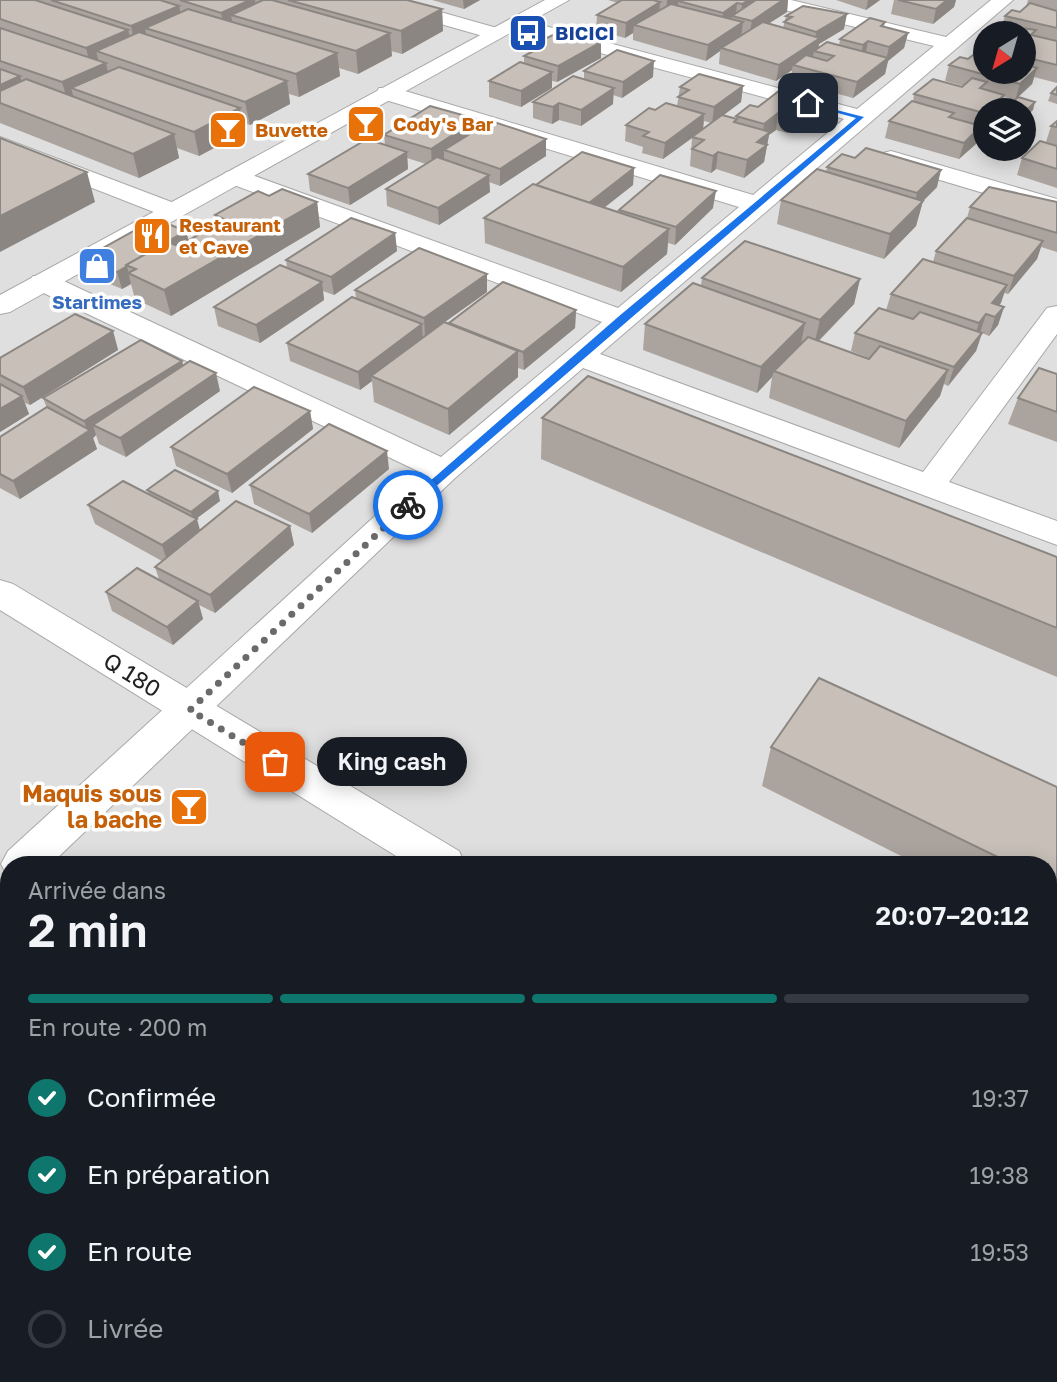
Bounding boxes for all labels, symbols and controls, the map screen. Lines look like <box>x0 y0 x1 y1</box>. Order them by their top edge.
bus stop icon: BICICI <box>507 12 549 54</box>
place label: BICICI <box>555 21 615 44</box>
north arrow <box>973 21 1036 84</box>
map controls <box>973 21 1036 161</box>
pin <box>778 73 838 133</box>
icon: home <box>789 84 827 122</box>
button: layers <box>973 98 1036 161</box>
bar icon: Cody's Bar <box>345 103 387 145</box>
bar icon: Buvette <box>207 109 249 151</box>
place label: Cody's Bar <box>393 112 494 135</box>
place label: Buvette <box>255 118 328 141</box>
place label: Restaurant et Cave <box>179 213 281 258</box>
restaurant icon: Restaurant et Cave <box>131 215 173 257</box>
shop icon: Startimes <box>76 245 118 287</box>
place label: Startimes <box>52 290 142 313</box>
courier <box>373 470 443 540</box>
icon: bike <box>389 486 427 524</box>
street label: Q 180 <box>99 646 166 703</box>
pin <box>245 732 305 792</box>
callout: King cash <box>317 738 467 786</box>
icon: bag <box>256 743 294 781</box>
text: King cash <box>338 747 446 775</box>
place label: Maquis sous la bache <box>22 779 162 833</box>
bar icon: Maquis sous la bache <box>168 786 210 828</box>
text: Arrivée dans <box>28 876 166 904</box>
text: 20:07–20:12 <box>875 900 1029 931</box>
text: 2 min <box>28 902 148 957</box>
text: En route · 200 m <box>28 1013 207 1041</box>
icon: check <box>28 1079 66 1117</box>
text: Confirmée <box>87 1082 216 1113</box>
text: 19:37 <box>971 1084 1029 1112</box>
icon: check <box>28 1156 66 1194</box>
text: En préparation <box>87 1159 270 1190</box>
text: 19:38 <box>970 1161 1029 1189</box>
icon: check <box>28 1233 66 1271</box>
text: En route <box>87 1236 192 1267</box>
text: 19:53 <box>970 1238 1029 1266</box>
text: Livrée <box>87 1313 163 1344</box>

